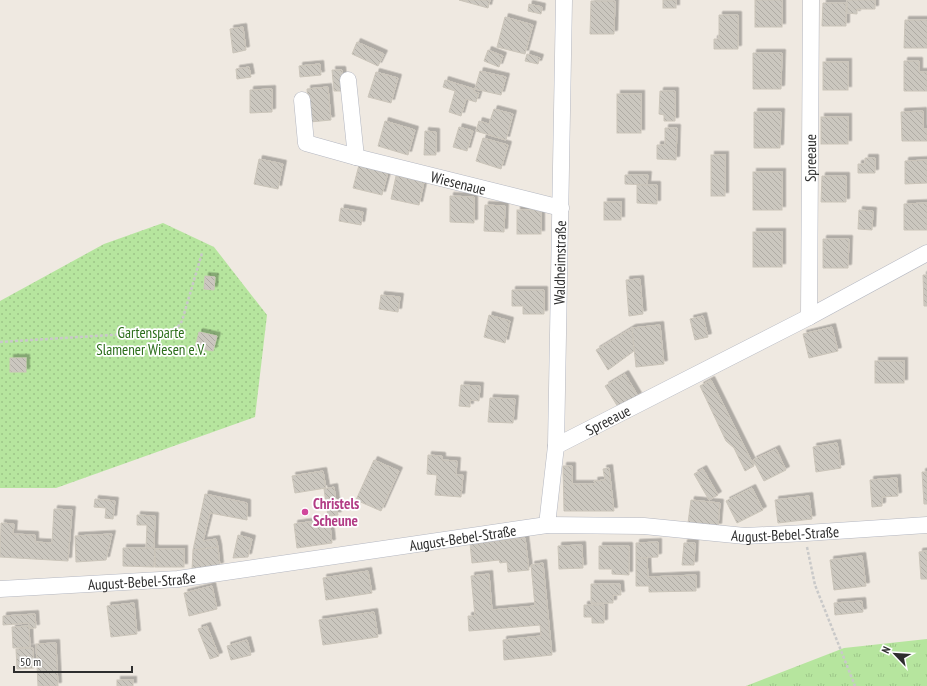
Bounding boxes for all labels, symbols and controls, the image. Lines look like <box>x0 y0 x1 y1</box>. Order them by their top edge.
street label: Spreeaue <box>800 134 820 182</box>
street label: Wiesenaue <box>429 166 488 198</box>
street label: Waldheimstraße <box>549 220 570 305</box>
park label: Gartensparte Slamener Wiesen e.V. <box>96 323 206 359</box>
street label: Spreeaue <box>582 400 633 439</box>
place label: Christels Scheune <box>313 494 359 530</box>
marker: Christels Scheune <box>300 507 310 517</box>
street label: August-Bebel-Straße <box>408 520 517 555</box>
street label: August-Bebel-Straße <box>730 521 840 545</box>
street label: August-Bebel-Straße <box>87 567 197 594</box>
north arrow <box>875 634 915 674</box>
text: N <box>878 644 894 655</box>
scale bar <box>14 648 132 674</box>
text: 50 m <box>20 654 41 669</box>

